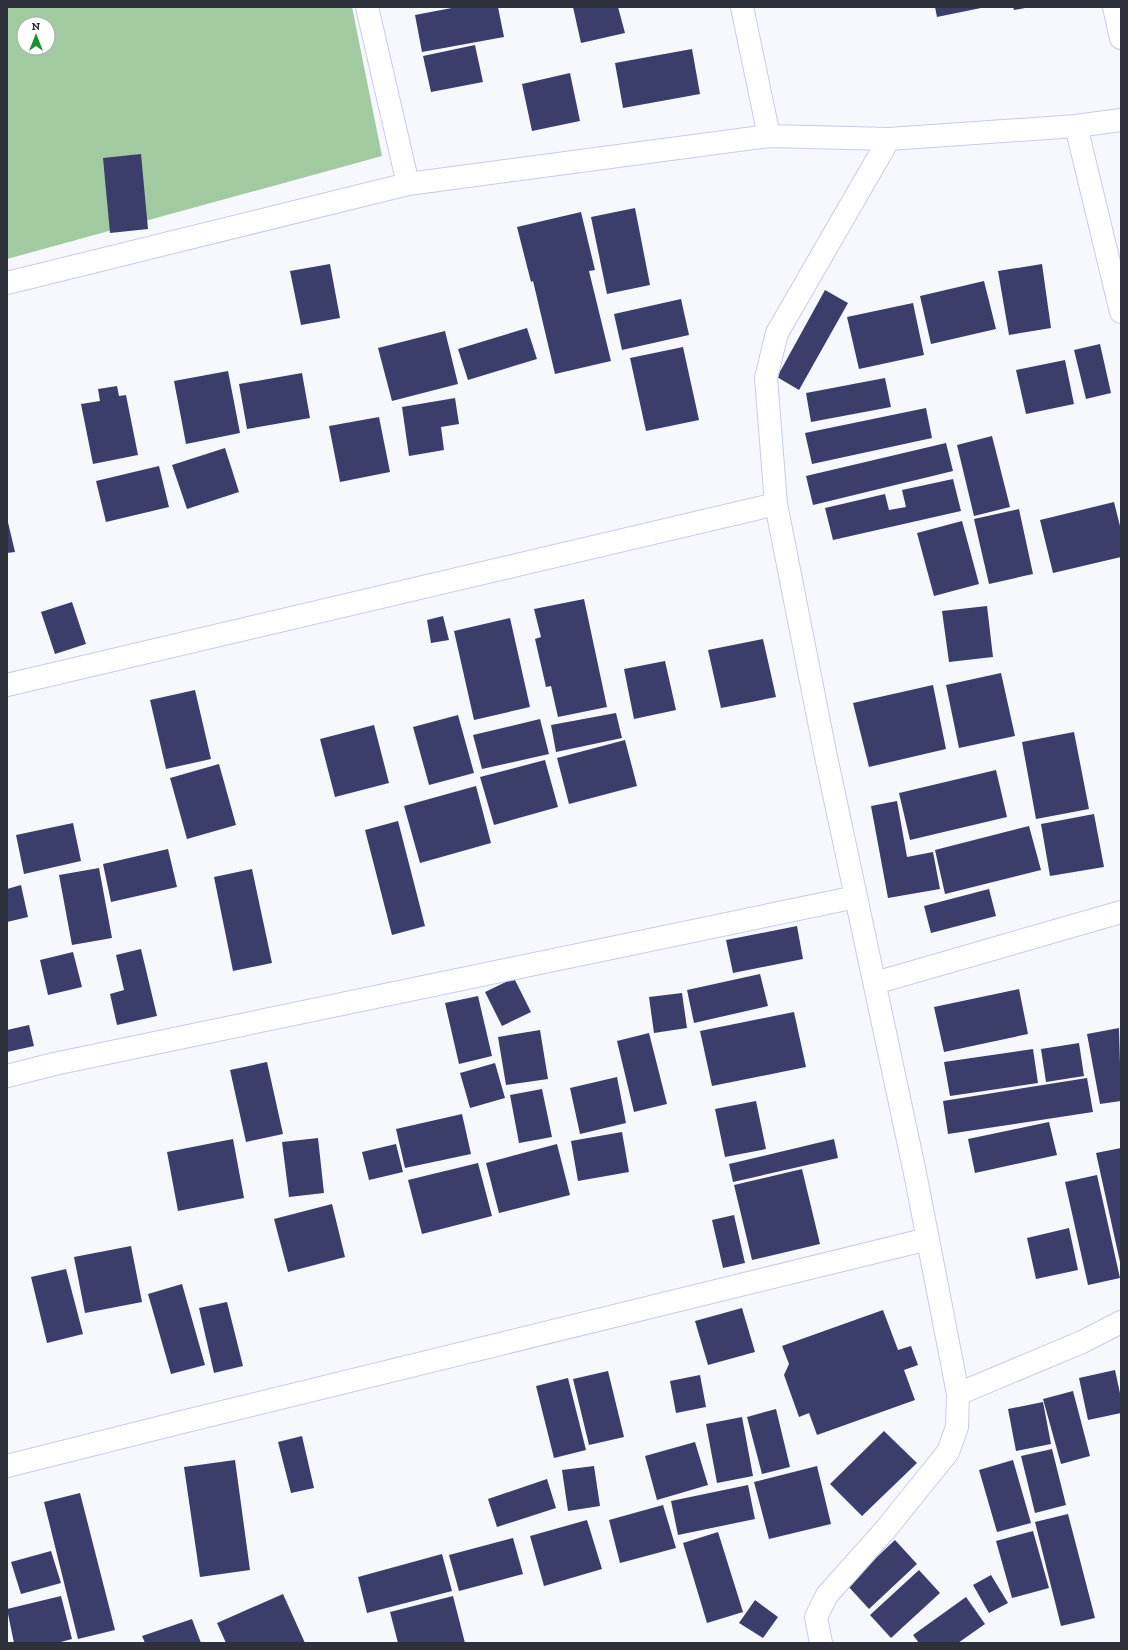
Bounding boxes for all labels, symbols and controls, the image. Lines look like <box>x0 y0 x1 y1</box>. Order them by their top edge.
north arrow <box>16 16 56 56</box>
text: N <box>32 20 41 33</box>

